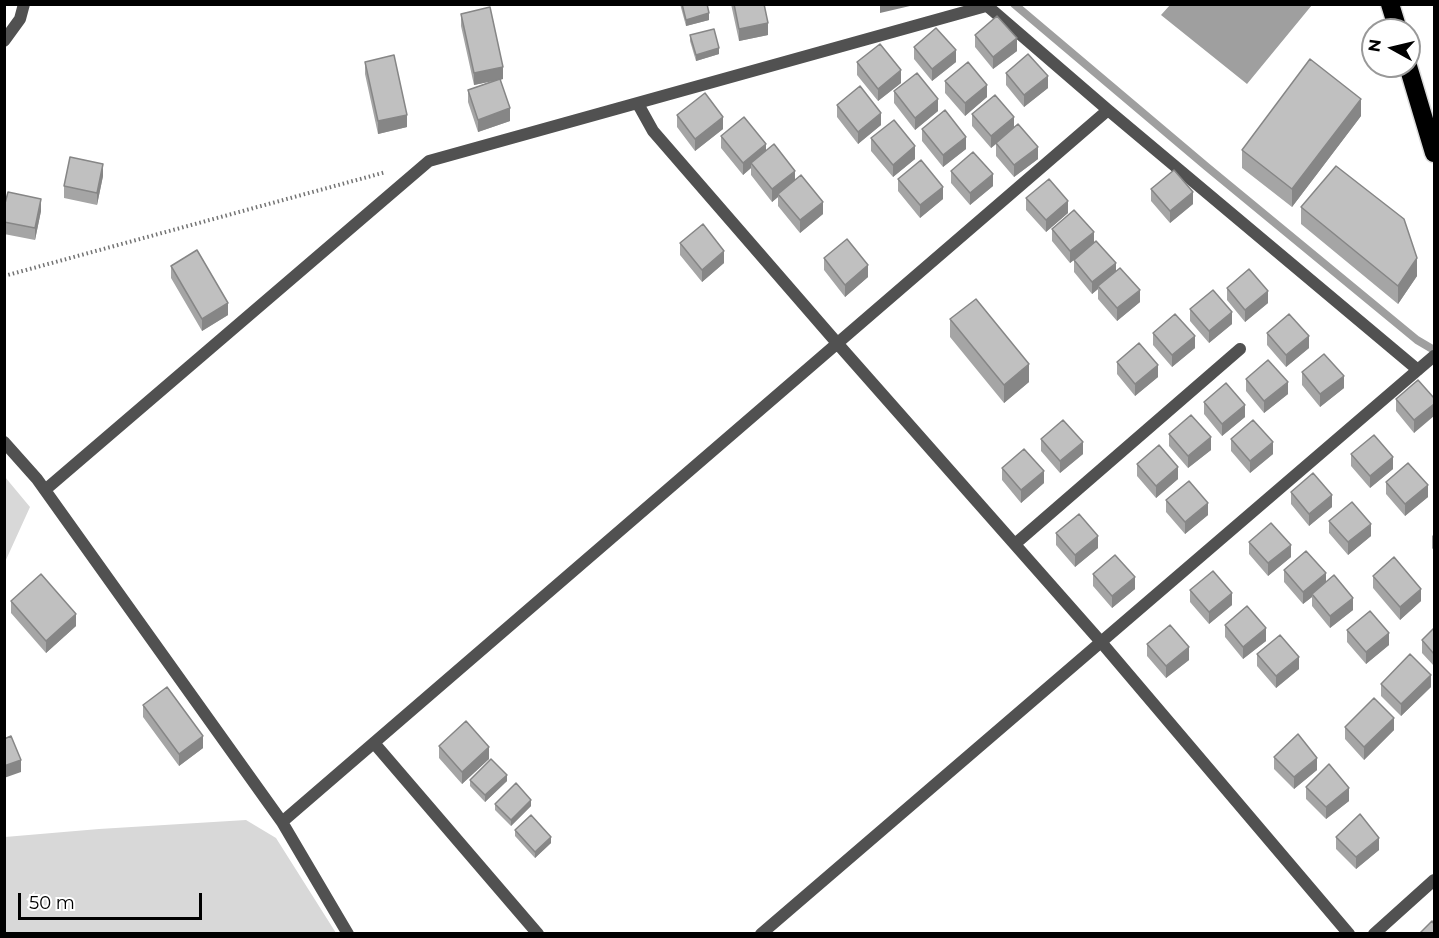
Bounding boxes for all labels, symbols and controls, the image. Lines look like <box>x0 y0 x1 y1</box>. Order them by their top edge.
north arrow <box>1361 18 1421 78</box>
text: N <box>1364 38 1385 53</box>
scale bar <box>21 881 206 919</box>
text: 50 m <box>29 892 75 914</box>

